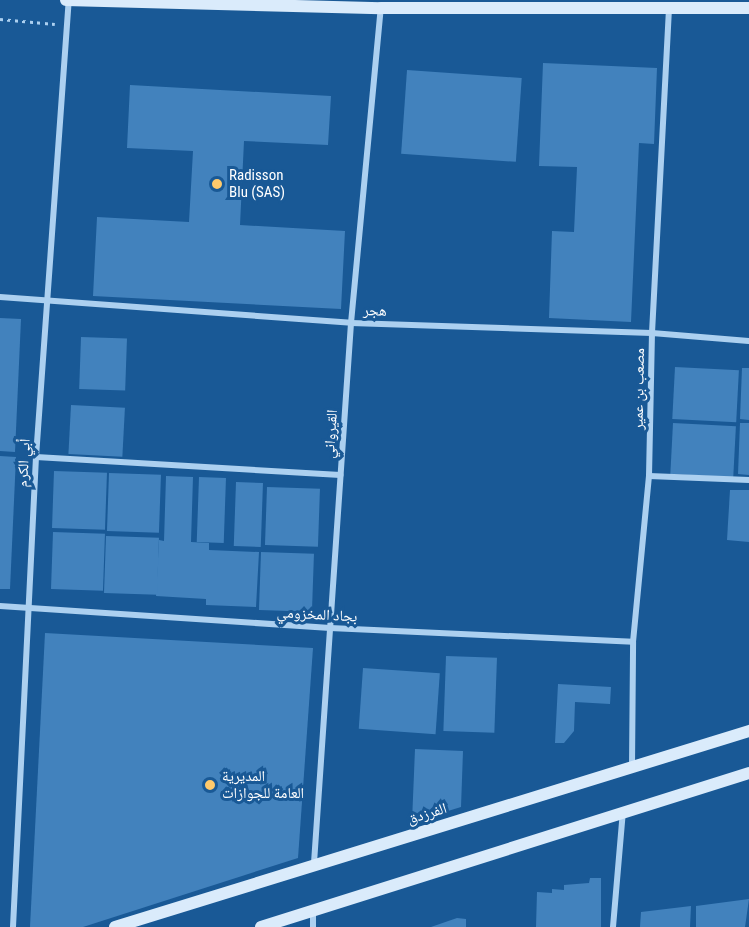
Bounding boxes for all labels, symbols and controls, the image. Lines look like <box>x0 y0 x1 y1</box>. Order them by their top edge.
place label: Radisson Blu (SAS) <box>229 166 285 201</box>
marker: Radisson Blu (SAS) <box>210 177 224 191</box>
street label: هجر <box>363 302 387 320</box>
street label: مصعب بن عمير <box>629 348 649 430</box>
street label: القيرواني <box>320 409 342 459</box>
street label: أبي الكرم <box>14 438 34 488</box>
street label: بجاد المخزومي <box>276 604 358 626</box>
place label: المديرية العامة للجوازات <box>222 767 304 802</box>
marker: المديرية العامة للجوازات <box>203 778 217 792</box>
street label: الفرزدق <box>405 799 449 829</box>

